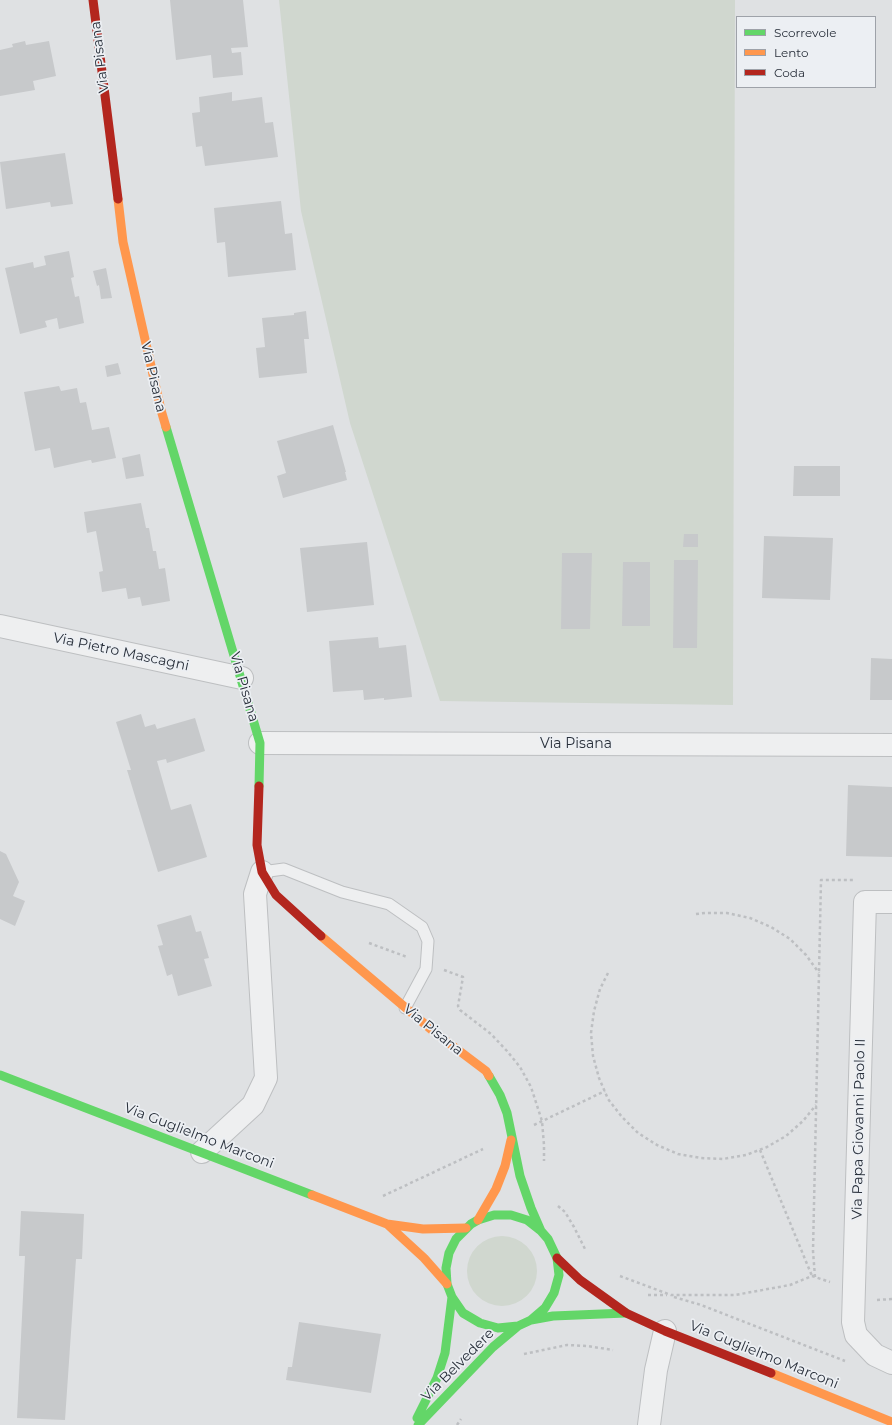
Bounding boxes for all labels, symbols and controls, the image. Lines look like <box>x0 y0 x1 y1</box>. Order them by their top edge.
legend <box>736 16 876 88</box>
street label: Via Pisana <box>87 20 113 94</box>
text: Scorrevole <box>774 25 836 40</box>
text: Lento <box>774 45 809 60</box>
text: Coda <box>774 65 805 80</box>
street label: Via Pisana <box>137 340 169 414</box>
street label: Via Pietro Mascagni <box>52 629 190 675</box>
street label: Via Pisana <box>226 650 262 724</box>
street label: Via Pisana <box>540 736 612 752</box>
street label: Via Pisana <box>400 1001 466 1059</box>
street label: Via Papa Giovanni Paolo II <box>849 1038 869 1220</box>
street label: Via Guglielmo Marconi <box>122 1100 276 1172</box>
street label: Via Guglielmo Marconi <box>687 1317 841 1393</box>
street label: Via Belvedere <box>418 1325 498 1405</box>

